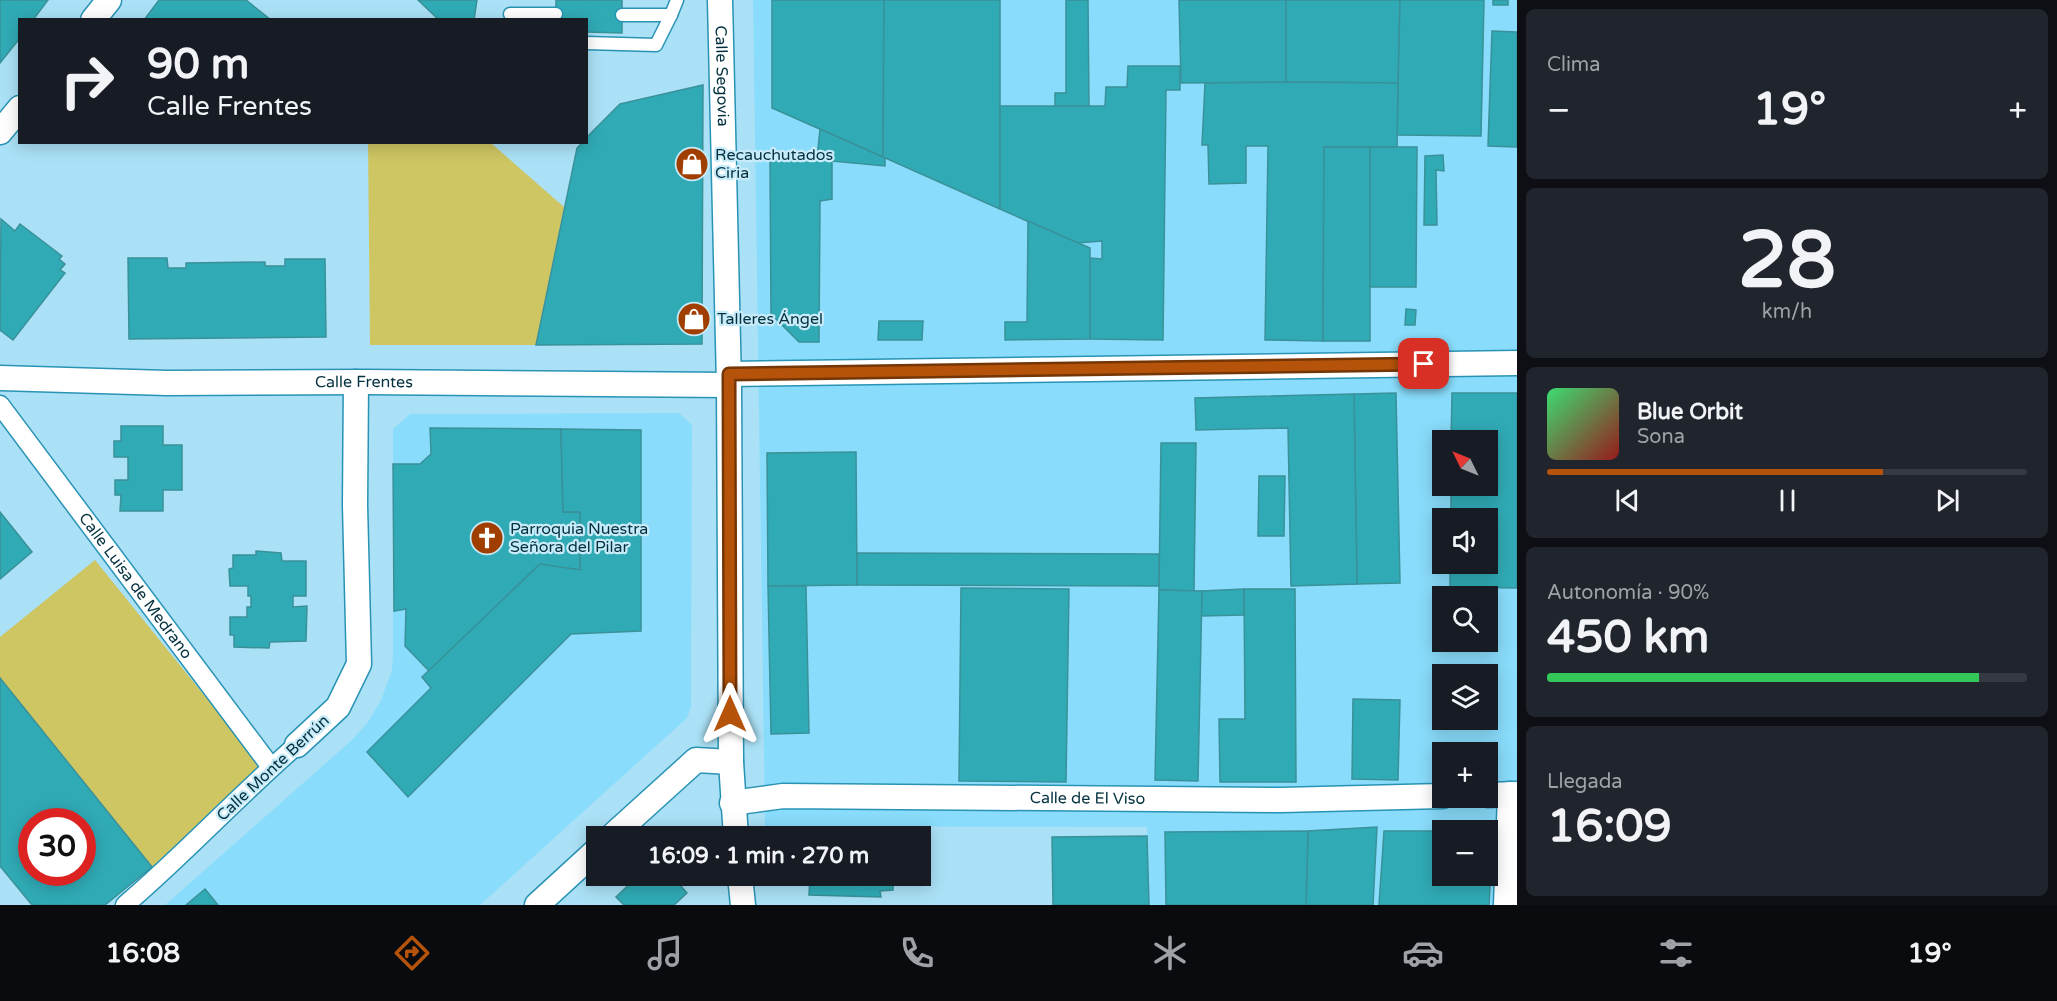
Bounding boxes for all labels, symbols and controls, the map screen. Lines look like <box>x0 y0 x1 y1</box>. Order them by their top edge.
street label: Calle Segovia <box>711 25 733 127</box>
text: 90 m <box>147 39 249 90</box>
icon: right <box>48 42 126 120</box>
text: Clima <box>1547 53 1600 77</box>
text: 19° <box>1753 83 1826 137</box>
text: Calle Frentes <box>147 90 312 123</box>
text: − <box>1547 91 1571 130</box>
text: + <box>2008 91 2027 130</box>
place label: Recauchutados Ciria <box>715 145 833 183</box>
shop icon: Recauchutados Ciria <box>674 146 710 182</box>
text: 28 <box>1738 214 1836 308</box>
text: km/h <box>1762 300 1812 324</box>
shop icon: Talleres Ángel <box>676 301 712 337</box>
place label: Talleres Ángel <box>717 309 823 329</box>
pin <box>1398 338 1449 389</box>
icon: arrive <box>1407 347 1440 380</box>
street label: Calle Frentes <box>315 372 413 392</box>
text: Blue Orbit <box>1637 399 1743 425</box>
text: Sona <box>1637 425 1685 449</box>
north arrow <box>1432 430 1498 496</box>
map controls <box>1432 430 1498 886</box>
icon: previous <box>1611 484 1644 517</box>
icon: pause <box>1771 484 1804 517</box>
icon: next <box>1931 484 1964 517</box>
button: sound <box>1432 508 1498 574</box>
street label: Calle Luisa de Medrano <box>74 509 197 663</box>
place label: Parroquia Nuestra Señora del Pilar <box>510 519 648 557</box>
church icon: Parroquia Nuestra Señora del Pilar <box>469 520 505 556</box>
text: Autonomía · 90% <box>1547 581 1709 605</box>
button: search <box>1432 586 1498 652</box>
text: 450 km <box>1547 611 1709 665</box>
button: layers <box>1432 664 1498 730</box>
position arrow <box>698 682 762 746</box>
street label: Calle Monte Berrún <box>212 711 334 825</box>
button: + <box>1432 742 1498 808</box>
text: Llegada <box>1547 770 1623 794</box>
street label: Calle de El Viso <box>1030 788 1145 809</box>
text: 16:09 <box>1547 800 1672 854</box>
speed limit sign: 30 <box>18 808 96 886</box>
button: − <box>1432 820 1498 886</box>
text: 16:09 · 1 min · 270 m <box>648 843 869 869</box>
icon: directions <box>391 932 433 974</box>
icon: music <box>644 932 686 974</box>
icon: phone <box>896 932 938 974</box>
icon: climate <box>1149 932 1191 974</box>
icon: car <box>1402 932 1444 974</box>
icon: filters <box>1655 932 1697 974</box>
text: 16:08 <box>105 937 180 970</box>
text: 19° <box>1907 937 1952 970</box>

